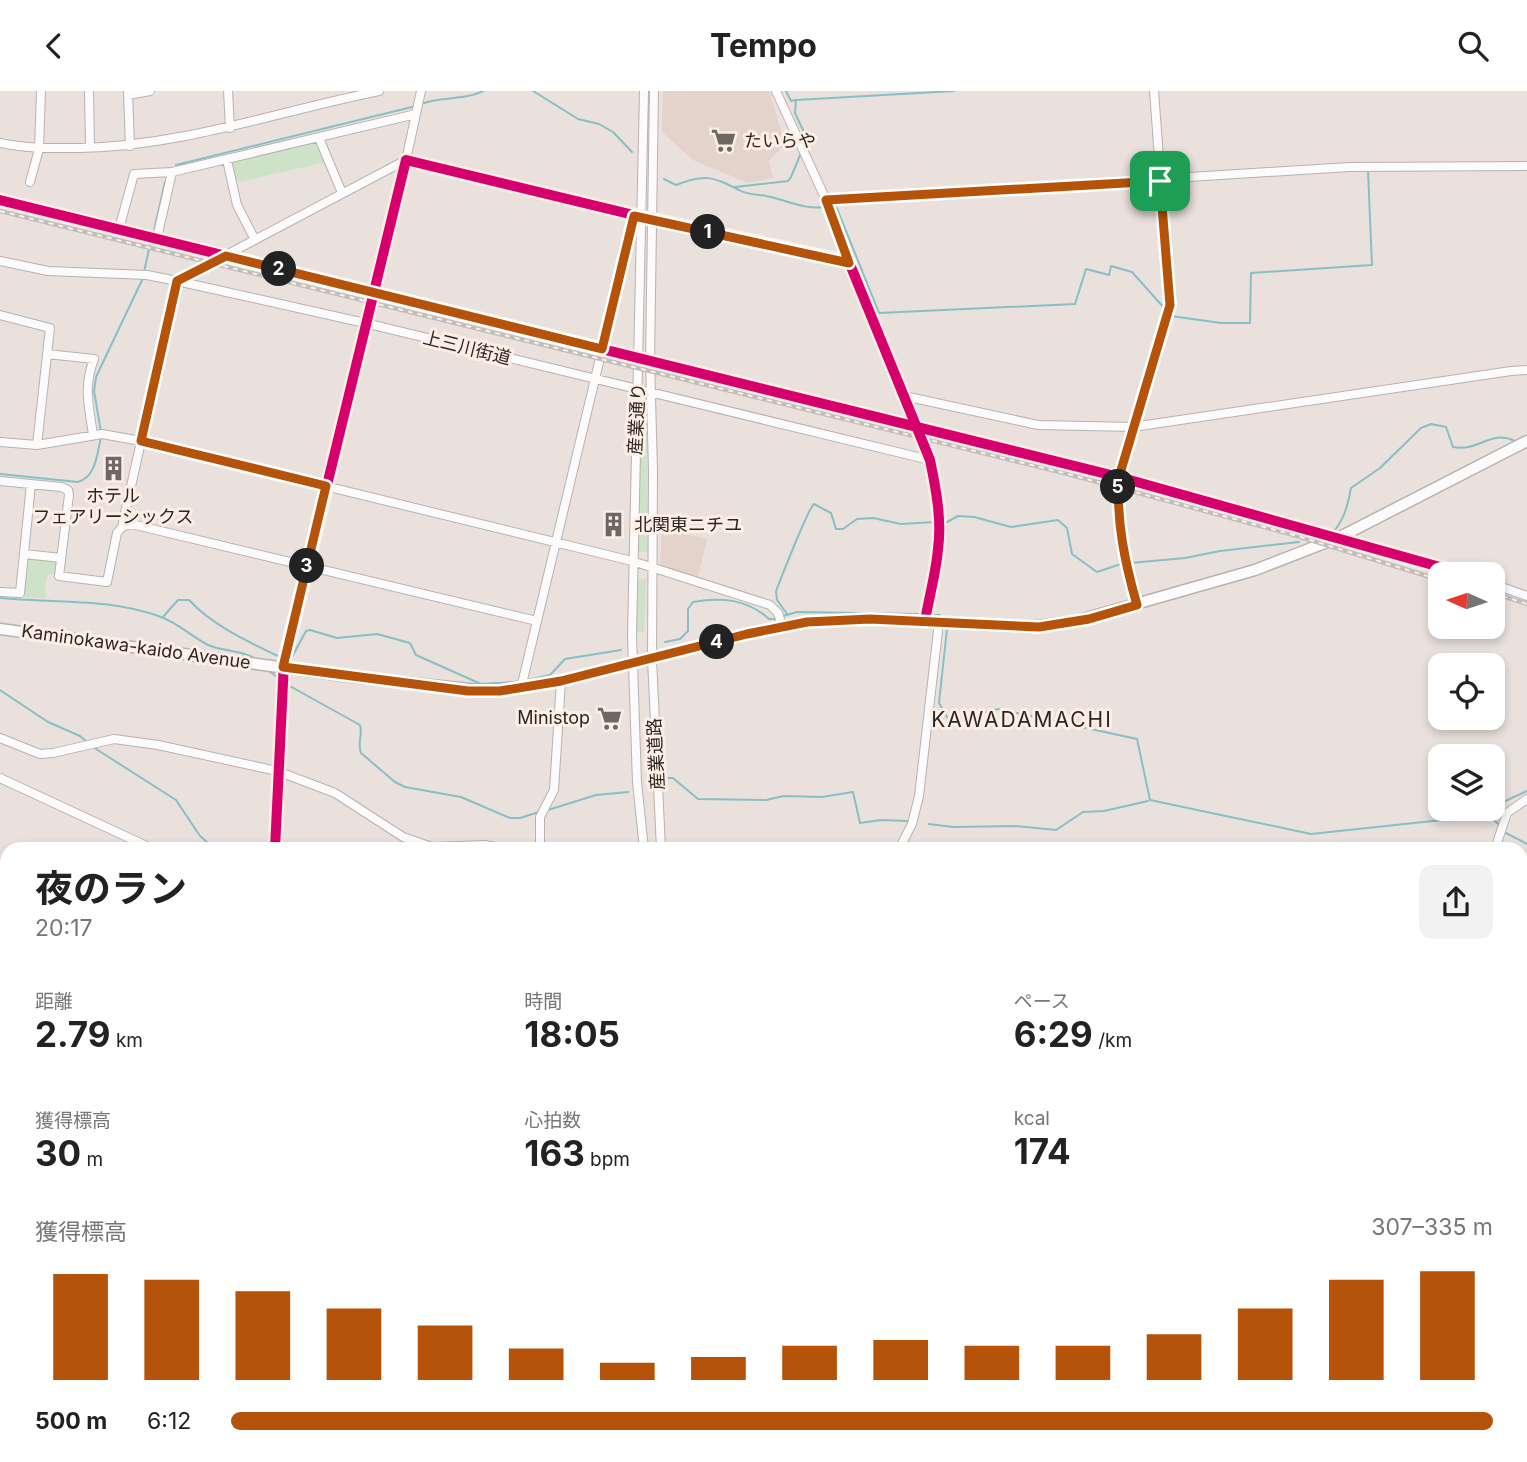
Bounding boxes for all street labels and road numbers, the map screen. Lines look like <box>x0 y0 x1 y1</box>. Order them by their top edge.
street label: 上三川街道 <box>421 326 513 369</box>
street label: 産業通り <box>624 382 649 455</box>
street label: Kaminokawa-kaido Avenue <box>20 620 252 673</box>
street label: 産業道路 <box>643 718 668 791</box>

